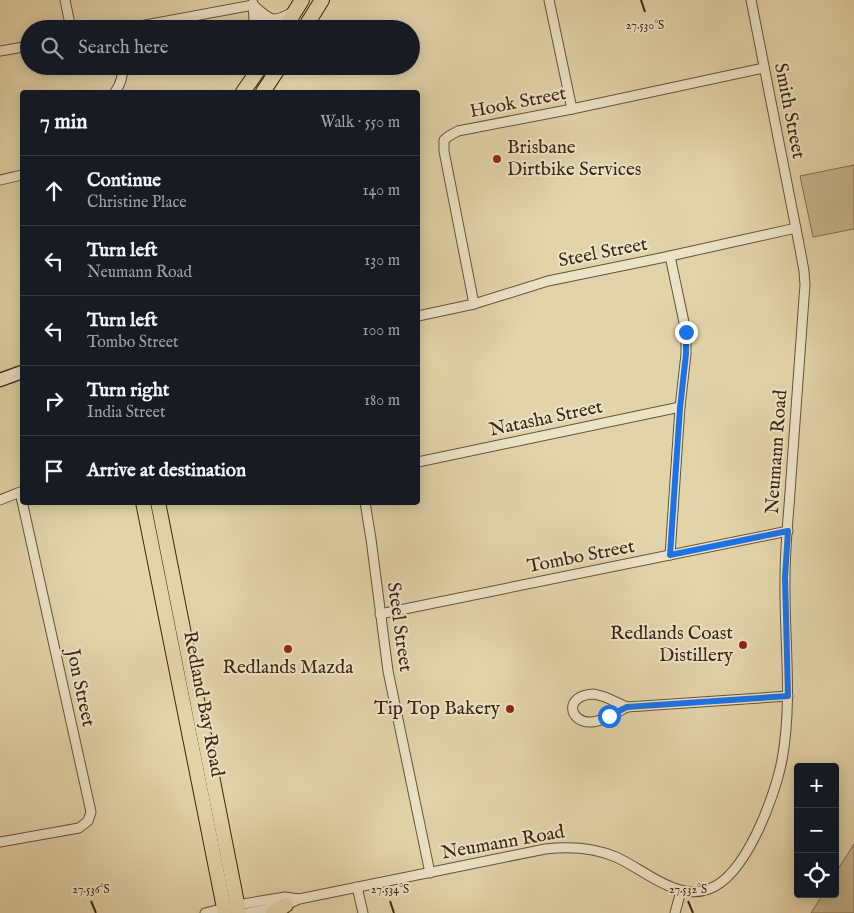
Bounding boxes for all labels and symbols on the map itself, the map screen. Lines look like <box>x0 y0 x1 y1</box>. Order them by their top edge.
text: 27.530°S <box>626 18 664 33</box>
street label: Smith Street <box>768 61 810 162</box>
street label: Hook Street <box>468 82 569 124</box>
place label: Brisbane Dirtbike Services <box>507 136 641 182</box>
marker: Brisbane Dirtbike Services <box>491 153 503 165</box>
street label: Steel Street <box>556 233 650 273</box>
route end <box>675 321 698 344</box>
street label: Neumann Road <box>761 388 793 515</box>
street label: Natasha Street <box>487 395 605 443</box>
street label: Tombo Street <box>525 535 637 579</box>
street label: Steel Street <box>381 581 417 674</box>
place label: Redlands Coast Distillery <box>610 622 734 668</box>
street label: Redland Bay Road <box>177 629 229 780</box>
marker: Redlands Coast Distillery <box>737 639 749 651</box>
marker: Redlands Mazda <box>282 643 294 655</box>
street label: Jon Street <box>60 645 100 730</box>
place label: Redlands Mazda <box>223 656 354 680</box>
place label: Tip Top Bakery <box>374 697 501 721</box>
marker: Tip Top Bakery <box>504 703 516 715</box>
route start <box>598 705 621 728</box>
street label: Neumann Road <box>439 820 567 866</box>
text: 27.536°S <box>72 882 110 897</box>
text: 27.534°S <box>371 882 409 897</box>
text: 27.532°S <box>669 882 707 897</box>

